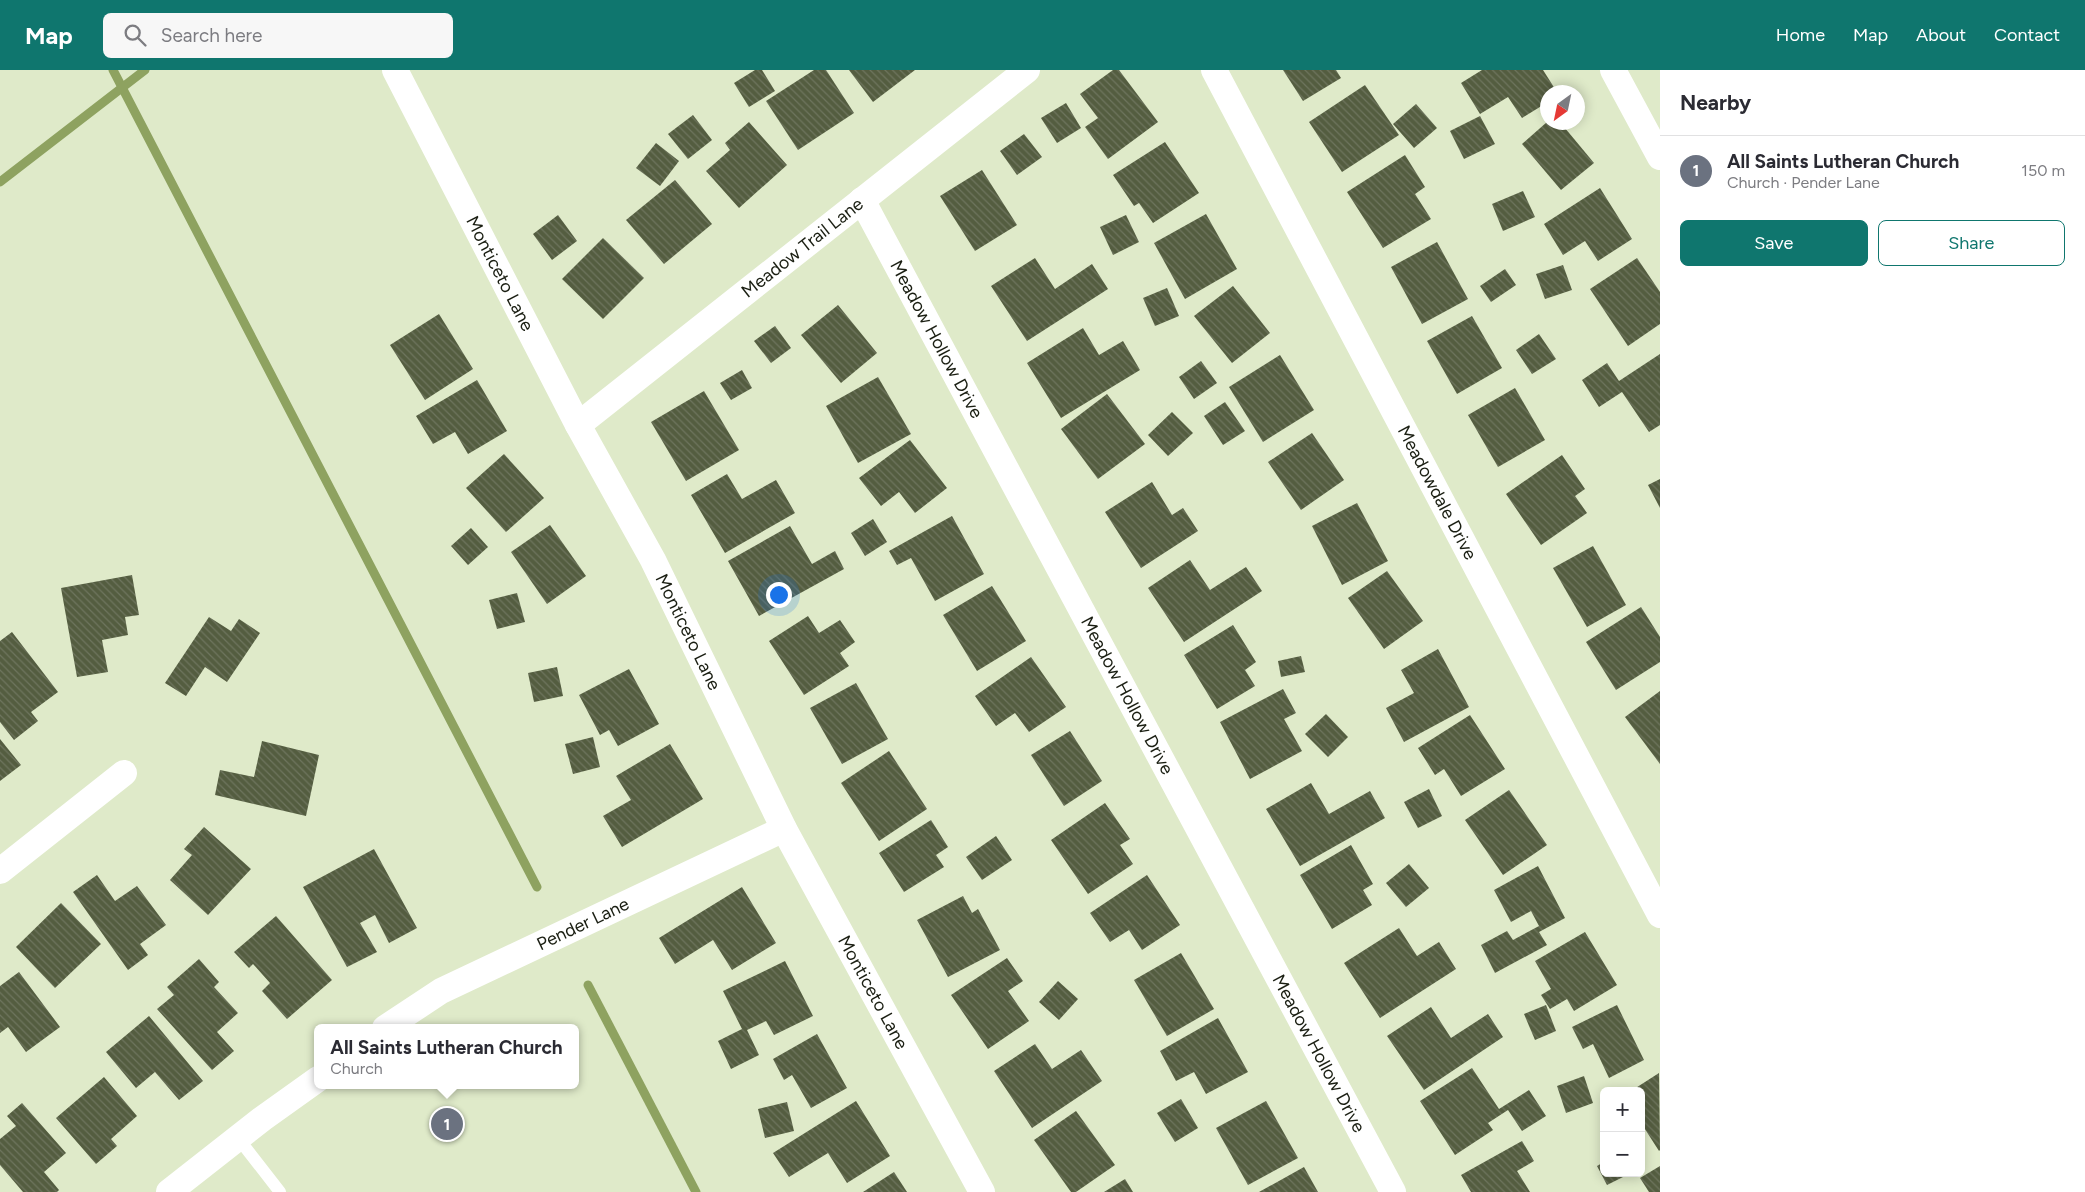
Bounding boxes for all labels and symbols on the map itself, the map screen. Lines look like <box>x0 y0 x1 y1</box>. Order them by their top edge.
north arrow <box>1540 85 1585 130</box>
street label: Meadow Trail Lane <box>737 193 868 302</box>
street label: Monticeto Lane <box>461 212 539 335</box>
street label: Meadow Hollow Drive <box>885 257 988 422</box>
street label: Meadowdale Drive <box>1393 422 1482 564</box>
street label: Monticeto Lane <box>651 570 726 694</box>
your location <box>766 582 792 608</box>
street label: Meadow Hollow Drive <box>1076 613 1179 778</box>
street label: Pender Lane <box>533 893 633 955</box>
street label: Monticeto Lane <box>833 932 913 1053</box>
street label: Meadow Hollow Drive <box>1268 971 1370 1136</box>
pin: 1 <box>431 1105 463 1143</box>

